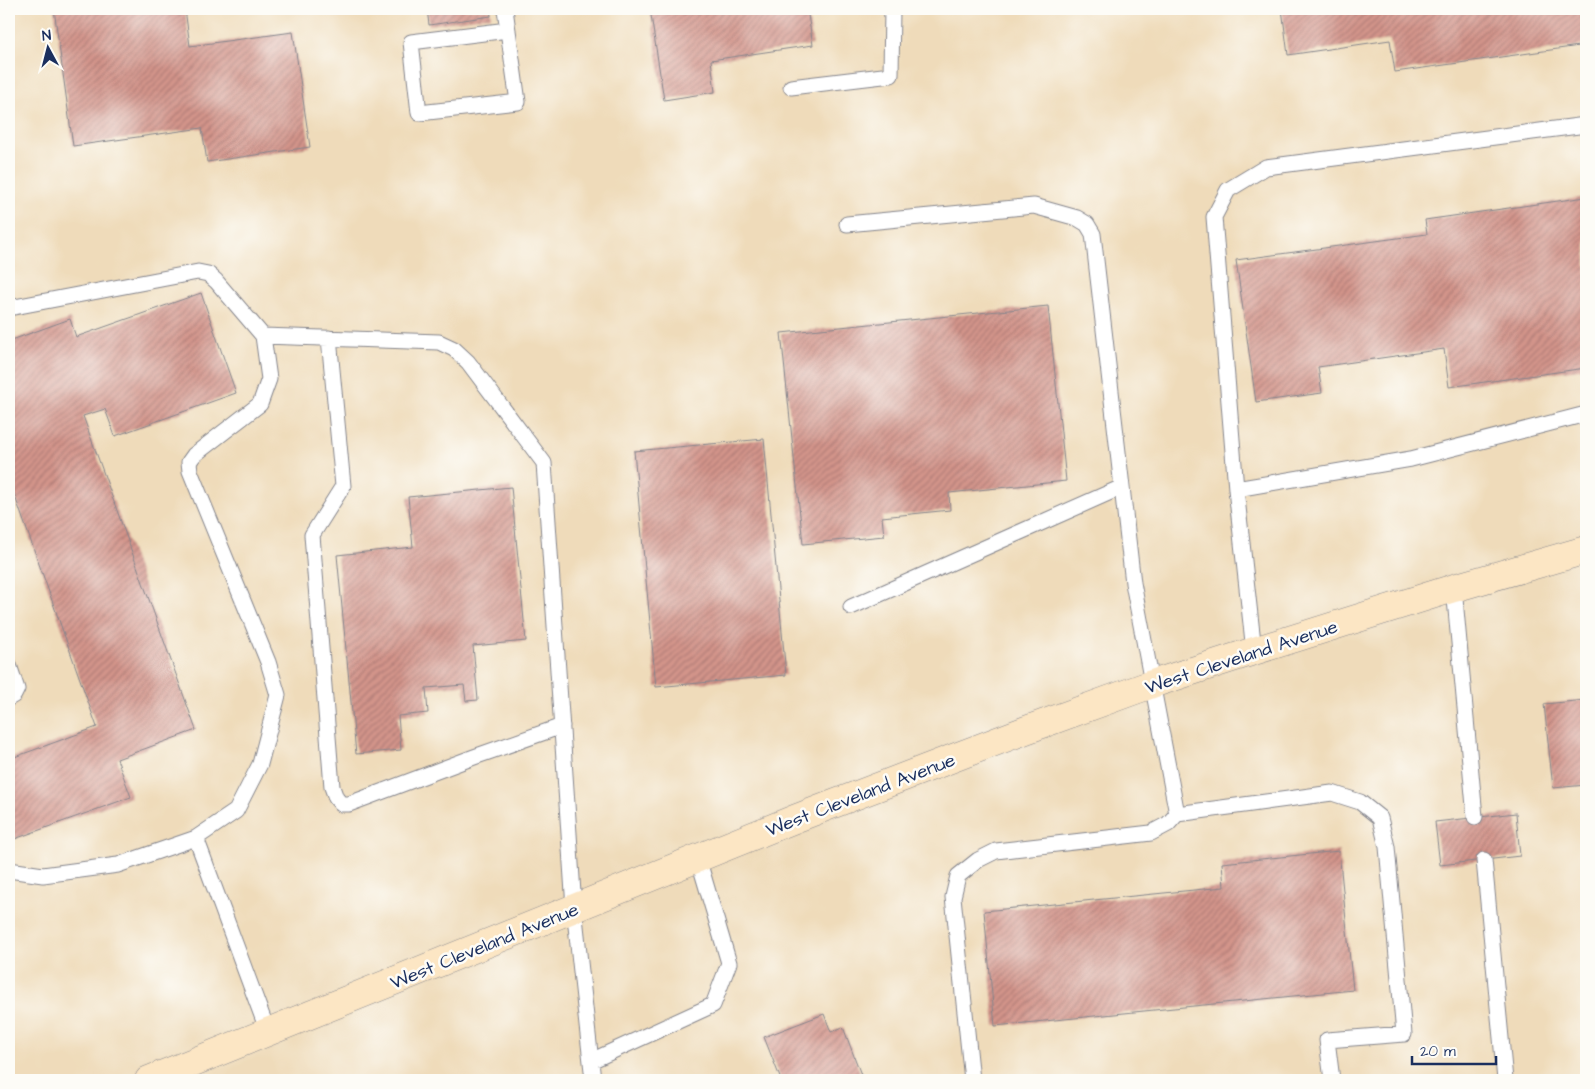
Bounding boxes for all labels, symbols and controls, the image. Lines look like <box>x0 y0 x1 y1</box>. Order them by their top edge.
north arrow <box>22 22 72 72</box>
text: N <box>41 26 52 47</box>
street label: West Cleveland Avenue <box>1142 614 1341 701</box>
street label: West Cleveland Avenue <box>762 747 959 844</box>
street label: West Cleveland Avenue <box>386 896 583 997</box>
scale bar <box>1412 1034 1496 1066</box>
text: 20 m <box>1420 1041 1456 1062</box>

